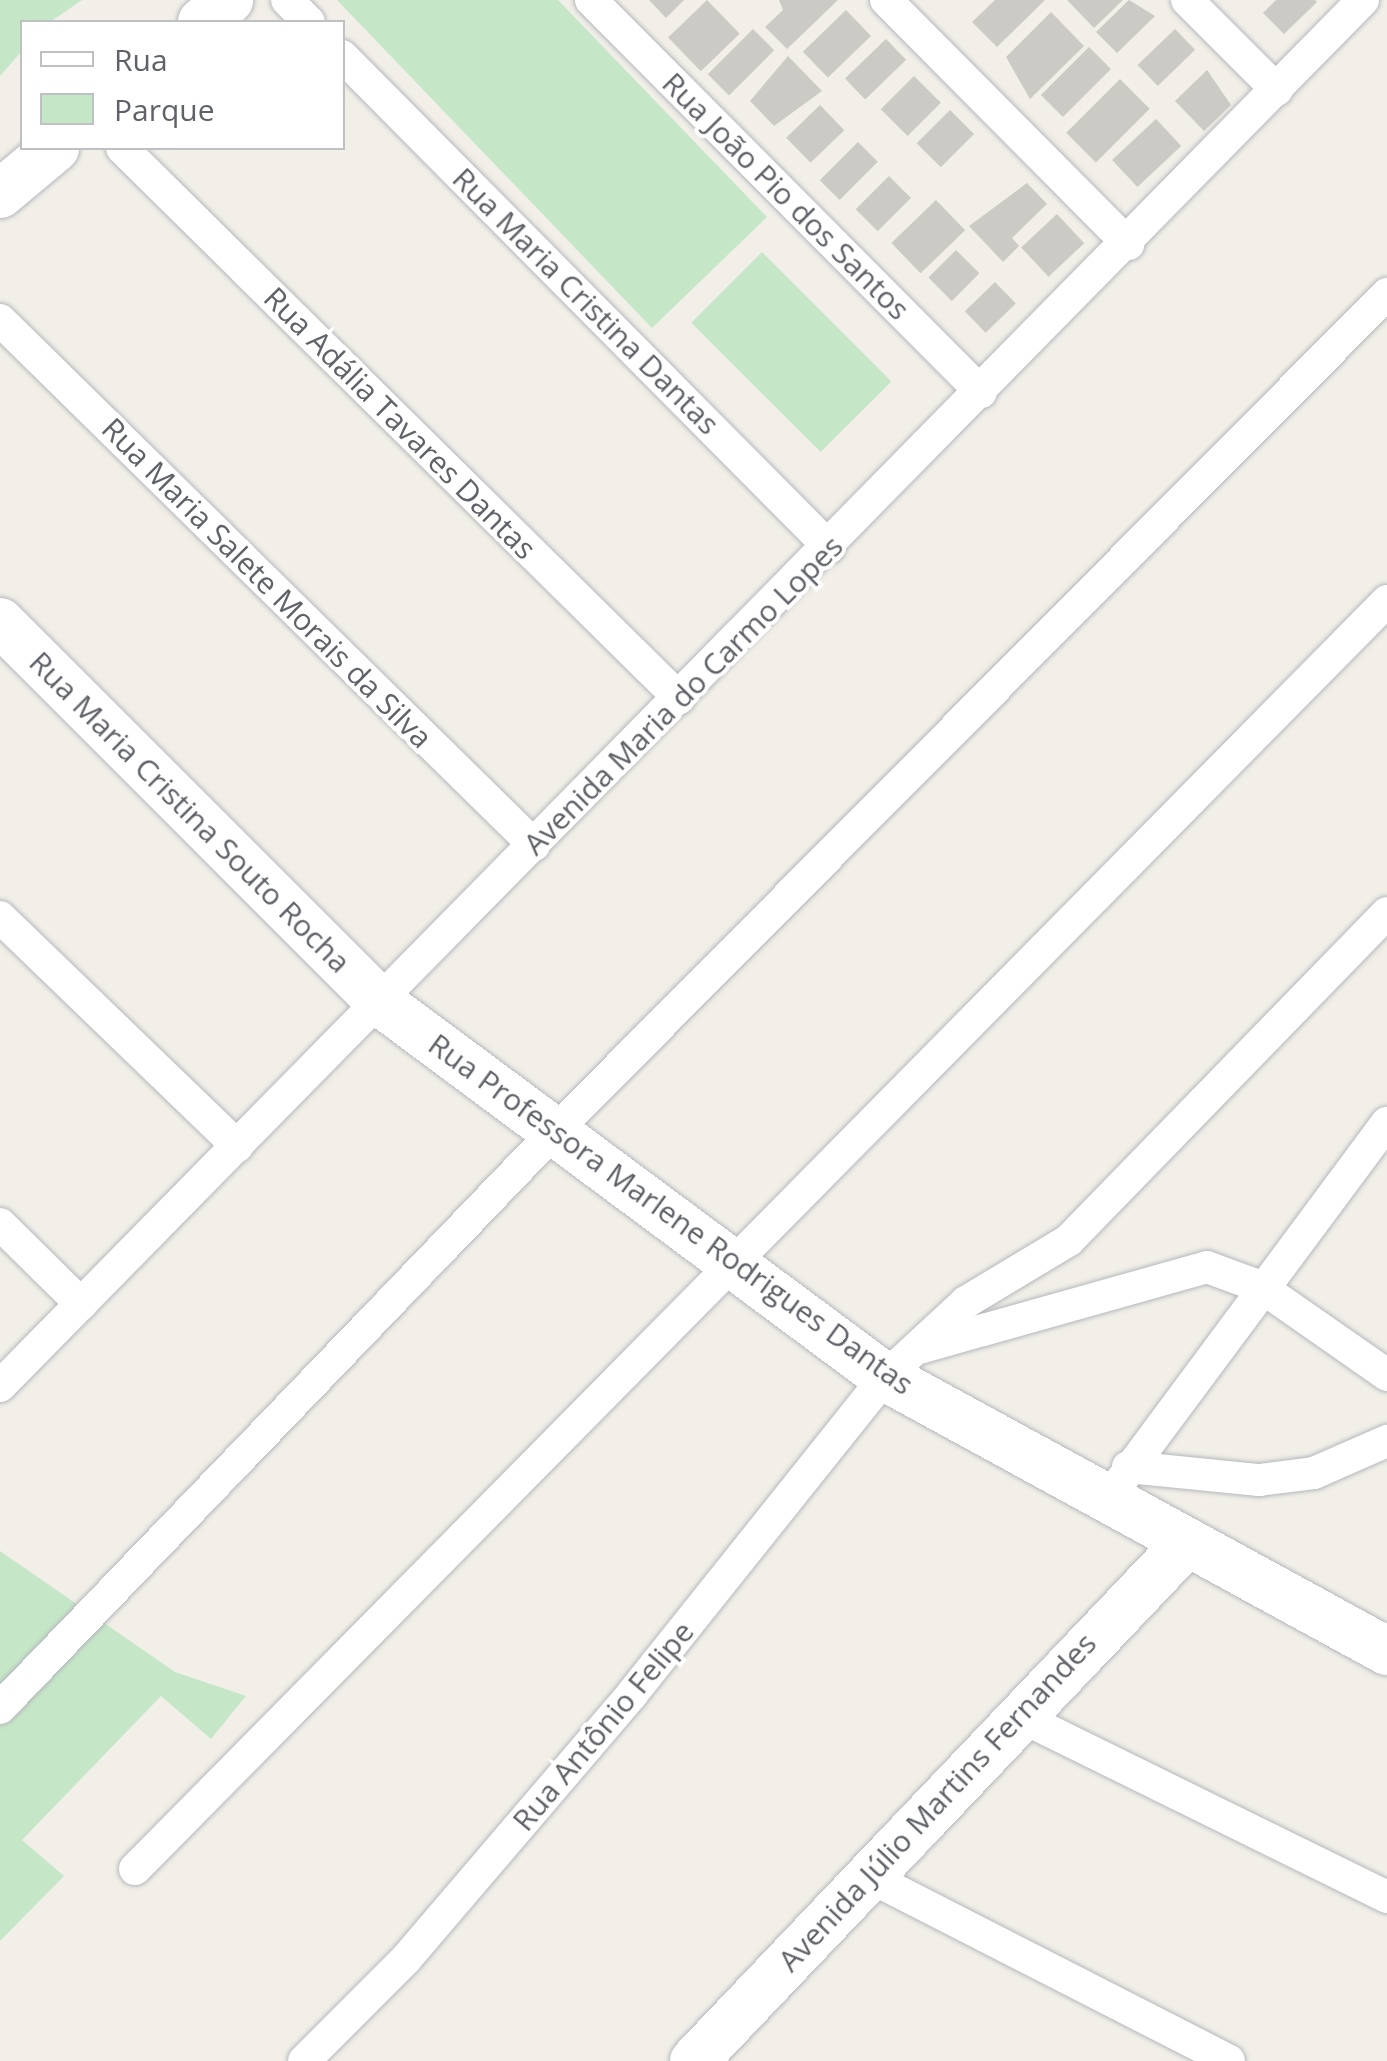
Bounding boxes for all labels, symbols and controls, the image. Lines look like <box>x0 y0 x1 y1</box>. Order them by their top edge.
legend <box>20 20 345 150</box>
text: Rua <box>114 39 168 80</box>
street label: Rua João Pio dos Santos <box>655 65 917 327</box>
text: Parque <box>114 89 215 130</box>
street label: Rua Maria Cristina Dantas <box>445 160 727 442</box>
street label: Rua Adália Tavares Dantas <box>257 280 543 566</box>
street label: Rua Maria Salete Morais da Silva <box>95 411 439 755</box>
street label: Avenida Maria do Carmo Lopes <box>516 528 850 862</box>
street label: Rua Maria Cristina Souto Rocha <box>22 644 358 980</box>
street label: Rua Professora Marlene Rodrigues Dantas <box>422 1026 920 1402</box>
street label: Rua Antônio Felipe <box>505 1614 701 1838</box>
street label: Avenida Júlio Martins Fernandes <box>771 1625 1103 1979</box>

